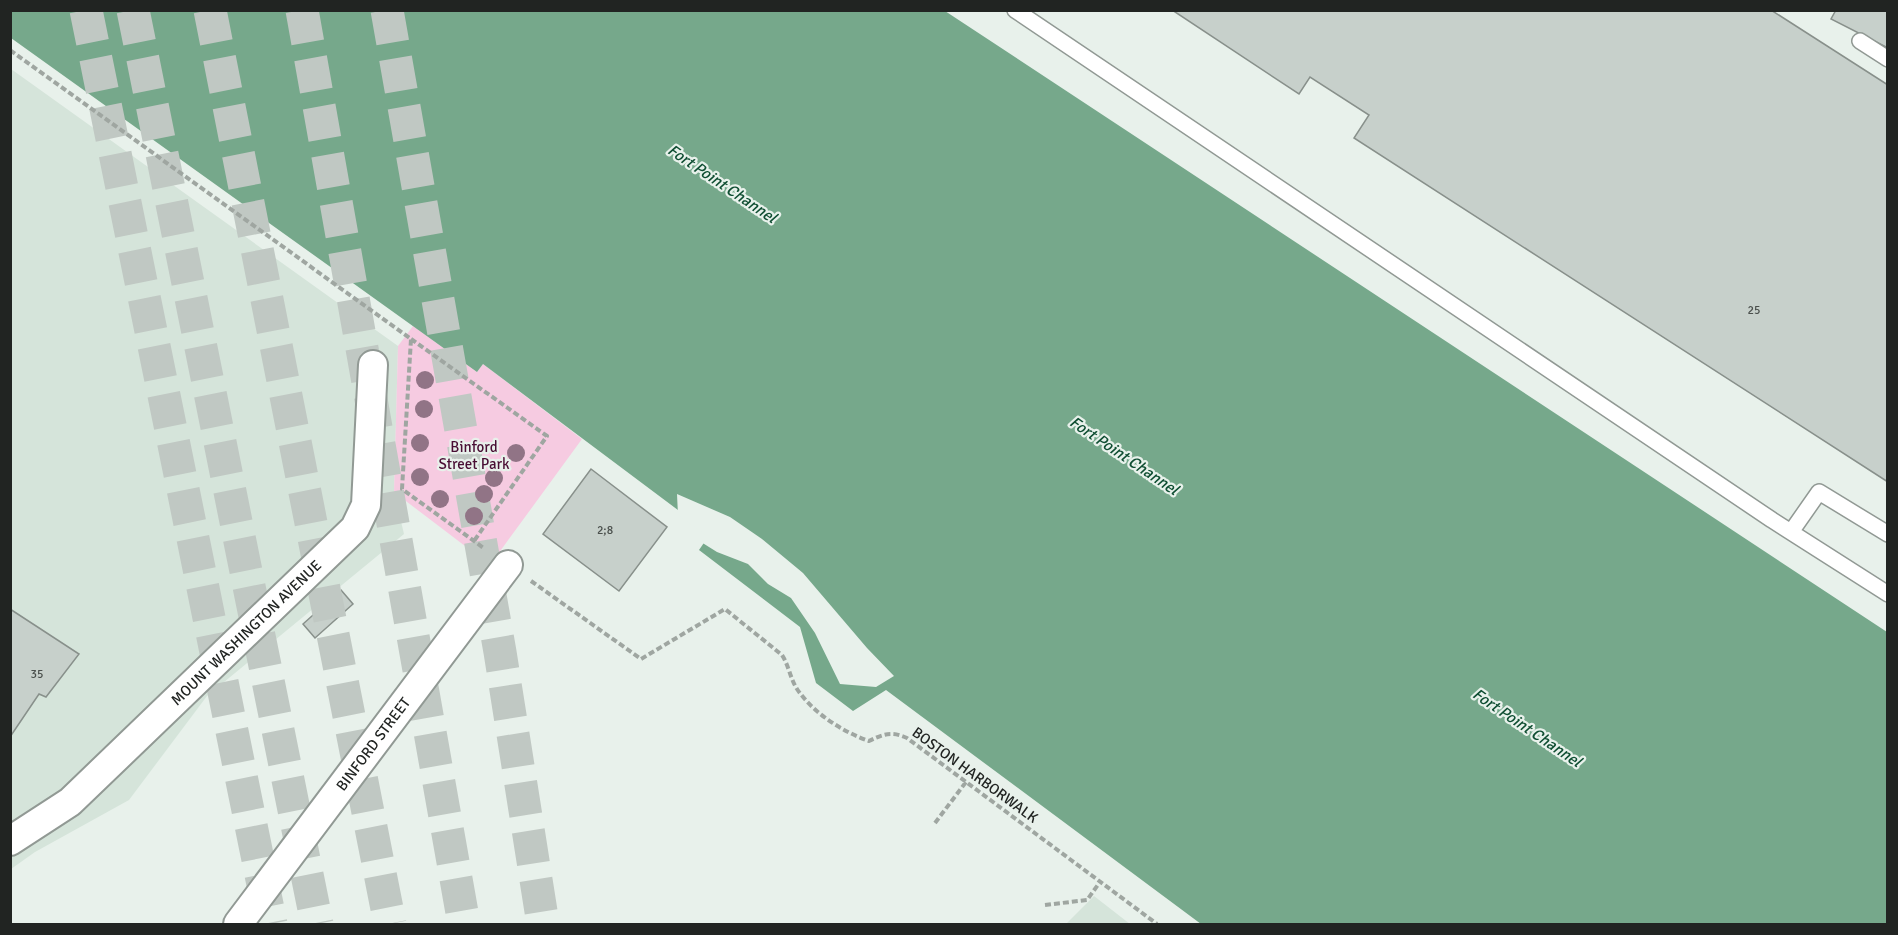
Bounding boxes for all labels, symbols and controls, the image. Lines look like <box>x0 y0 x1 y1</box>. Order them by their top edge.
water label: Fort Point Channel <box>664 140 781 229</box>
house number: 25 <box>1748 303 1760 318</box>
water label: Fort Point Channel <box>1066 412 1183 501</box>
park label: Binford Street Park <box>438 438 510 473</box>
house number: 2;8 <box>597 523 613 538</box>
street label: MOUNT WASHINGTON AVENUE <box>167 556 325 709</box>
house number: 35 <box>31 667 43 682</box>
water label: Fort Point Channel <box>1469 684 1586 773</box>
street label: BINFORD STREET <box>332 693 415 794</box>
street label: BOSTON HARBORWALK <box>909 723 1042 827</box>

